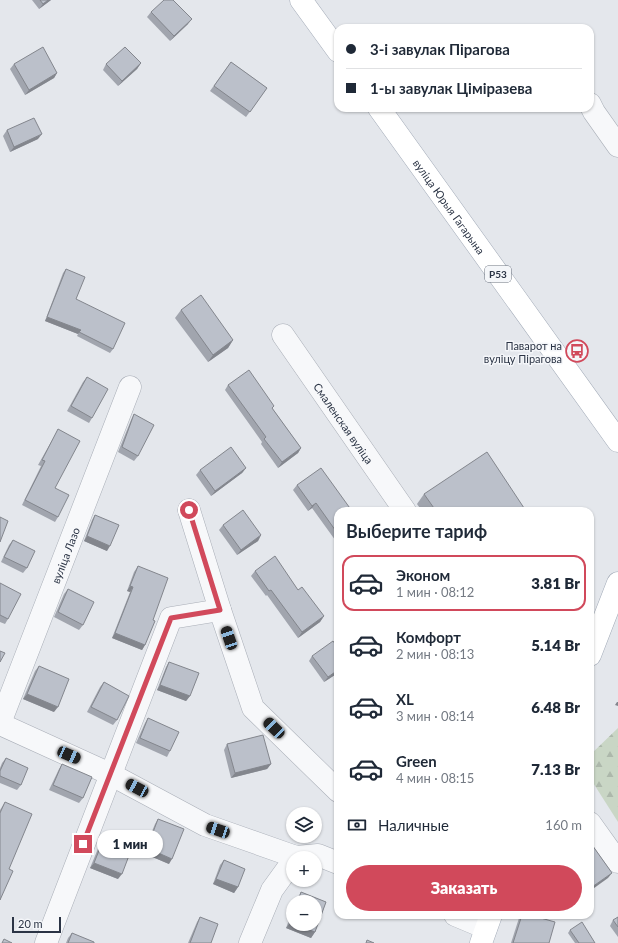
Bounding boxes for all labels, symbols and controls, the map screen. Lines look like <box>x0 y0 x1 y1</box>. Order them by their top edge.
text: 3-і завулак Пірагова <box>370 40 510 58</box>
text: 1-ы завулак Ціміразева <box>370 79 532 97</box>
street label: вуліца Юрыя Гагарына <box>411 156 488 256</box>
road number: Р53 <box>485 266 511 282</box>
bus stop icon: Паварот на вуліцу Пірагова <box>564 338 590 364</box>
place label: Паварот на вуліцу Пірагова <box>484 339 562 365</box>
street label: Смаленская вуліца <box>311 380 376 466</box>
route start <box>180 501 198 519</box>
text: Выберите тариф <box>346 520 487 542</box>
street label: вуліца Лазо <box>48 525 82 585</box>
icon: car <box>348 565 384 601</box>
text: Эконом <box>396 566 450 584</box>
text: 3.81 Br <box>531 574 580 592</box>
text: 1 мин · 08:12 <box>396 584 474 600</box>
car <box>219 625 239 651</box>
icon: car <box>348 627 384 663</box>
text: Комфорт <box>396 628 461 646</box>
text: 5.14 Br <box>531 636 580 654</box>
text: 2 мин · 08:13 <box>396 646 474 662</box>
icon: car <box>348 689 384 725</box>
text: XL <box>396 690 414 708</box>
text: 6.48 Br <box>531 698 580 716</box>
text: 3 мин · 08:14 <box>396 708 474 724</box>
car <box>261 715 287 741</box>
car <box>56 745 82 765</box>
icon: car <box>348 751 384 787</box>
text: Green <box>396 752 437 770</box>
text: 7.13 Br <box>531 760 580 778</box>
text: 4 мин · 08:15 <box>396 770 474 786</box>
car <box>124 777 150 799</box>
map controls <box>286 807 322 931</box>
button: layers <box>286 807 322 843</box>
icon: cash <box>346 814 368 836</box>
text: Наличные <box>378 816 449 834</box>
text: 160 m <box>545 817 582 833</box>
car <box>205 820 231 840</box>
callout: 1 мин <box>97 830 163 858</box>
route end <box>74 835 92 853</box>
text: 1 мин <box>112 836 148 852</box>
button: + <box>286 851 322 887</box>
button: Заказать <box>346 865 582 911</box>
button: − <box>286 895 322 931</box>
scale bar <box>12 915 61 934</box>
text: 20 m <box>18 917 43 930</box>

